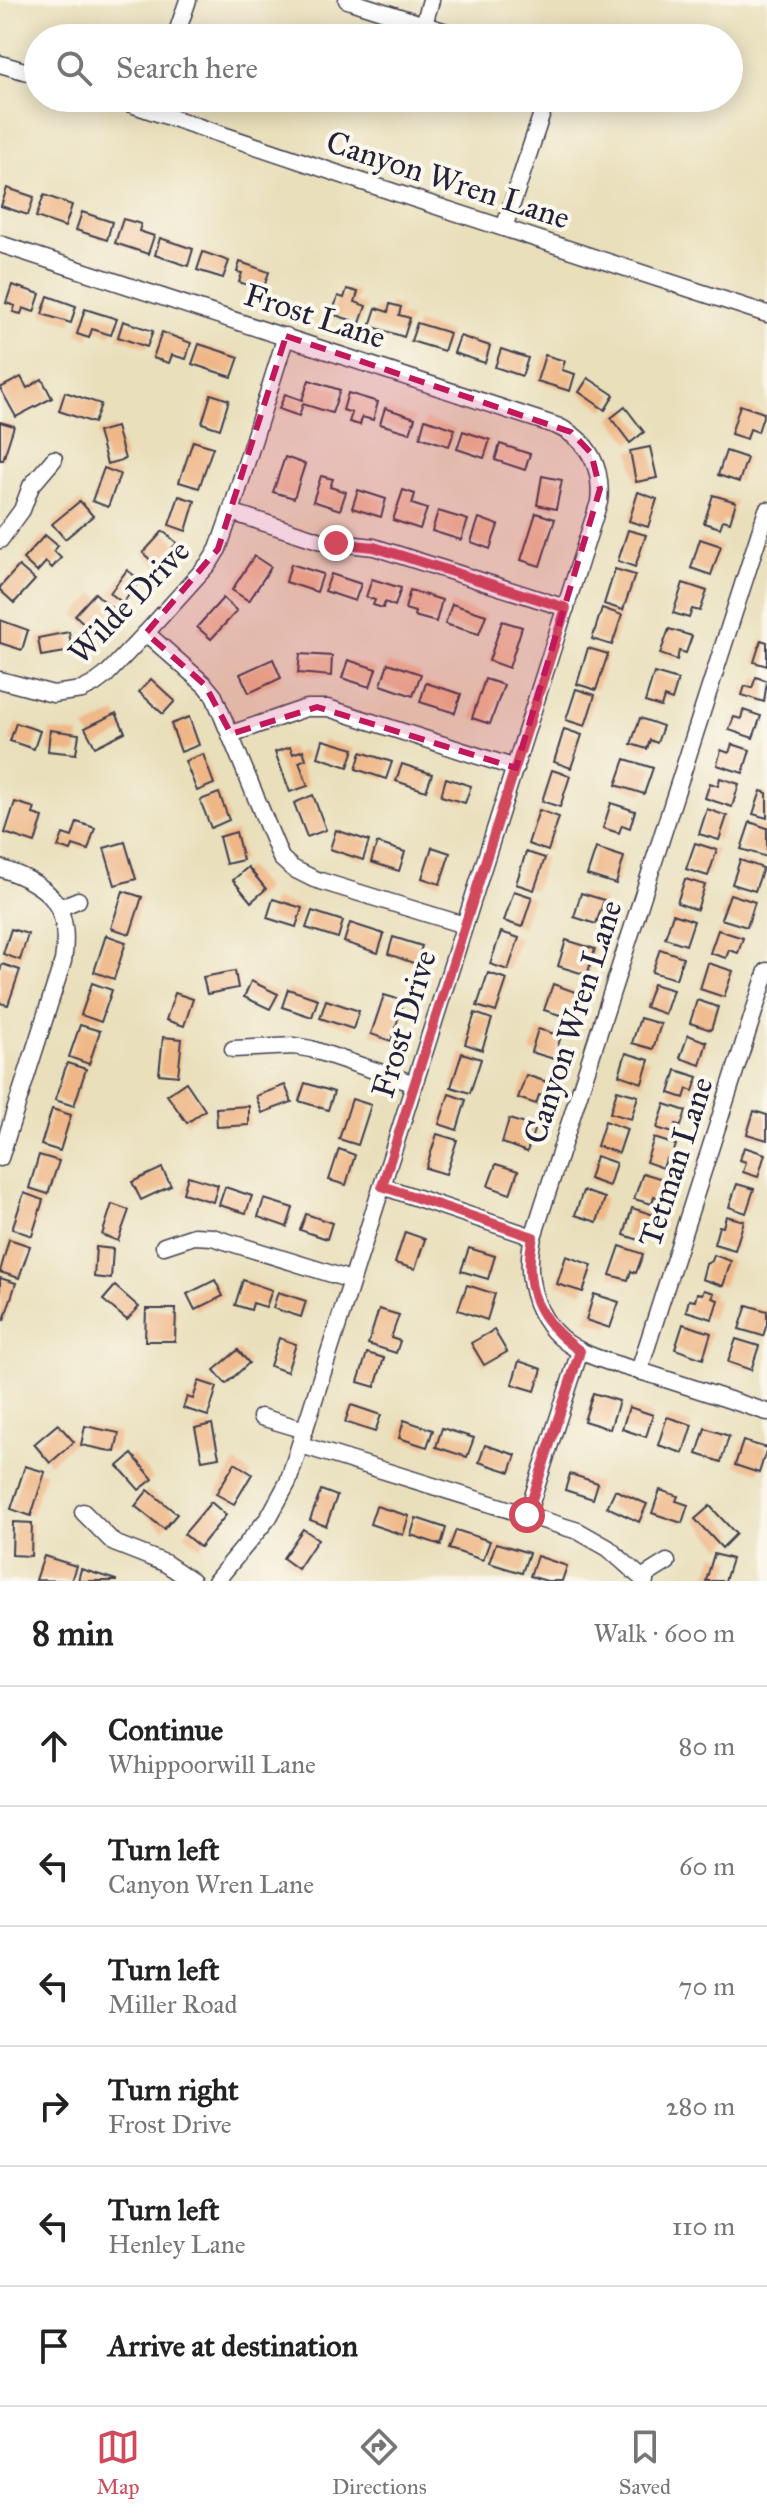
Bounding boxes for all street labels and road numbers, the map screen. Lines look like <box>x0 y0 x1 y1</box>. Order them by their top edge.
street label: Canyon Wren Lane <box>321 122 575 238</box>
street label: Frost Lane <box>240 275 390 357</box>
street label: Wilde Drive <box>60 532 198 672</box>
street label: Canyon Wren Lane <box>515 895 631 1149</box>
street label: Frost Drive <box>363 946 445 1102</box>
street label: Tetman Lane <box>630 1072 722 1252</box>

